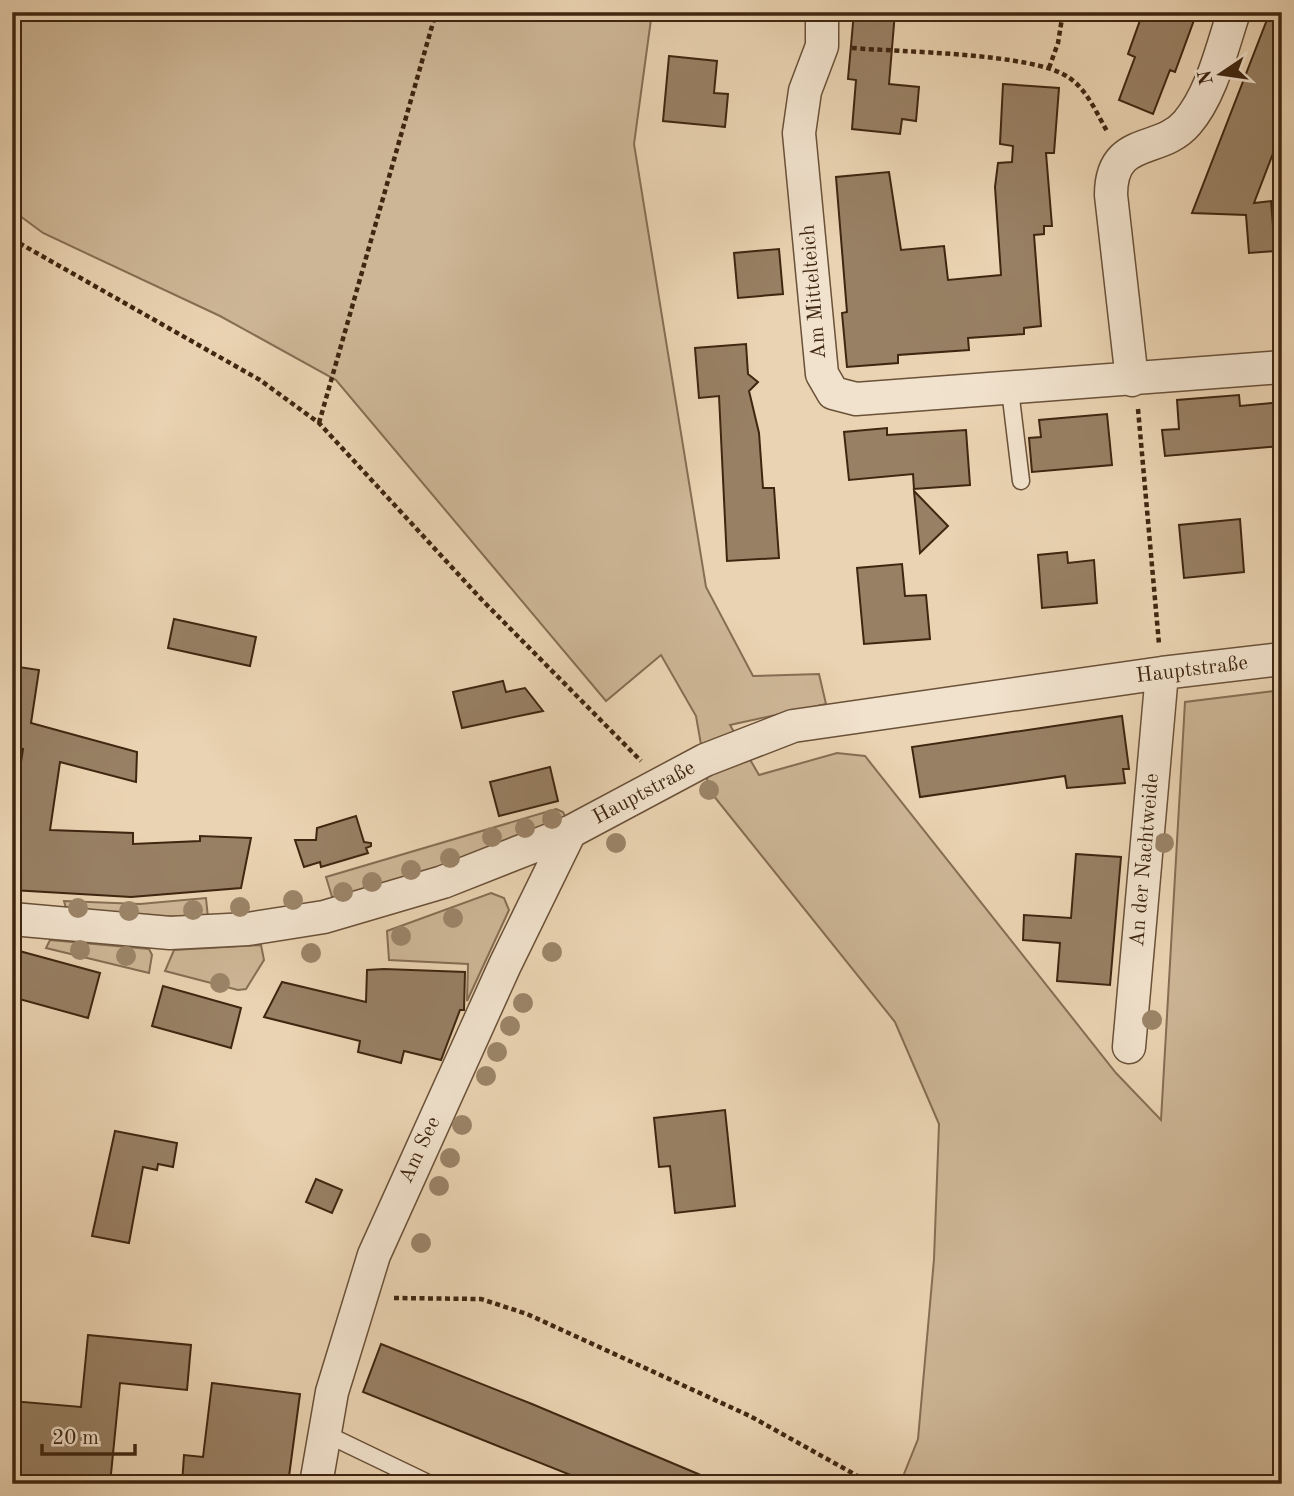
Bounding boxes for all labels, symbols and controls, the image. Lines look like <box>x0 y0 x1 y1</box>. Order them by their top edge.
north arrow <box>1186 38 1256 108</box>
text: N <box>1196 68 1218 86</box>
street label: Am Mittelteich <box>798 224 830 360</box>
street label: Hauptstraße <box>1135 653 1249 687</box>
street label: Hauptstraße <box>589 757 699 829</box>
street label: An der Nachtweide <box>1127 772 1163 948</box>
street label: Am See <box>395 1113 445 1187</box>
scale bar <box>42 1412 135 1456</box>
text: 20 m <box>52 1428 99 1449</box>

